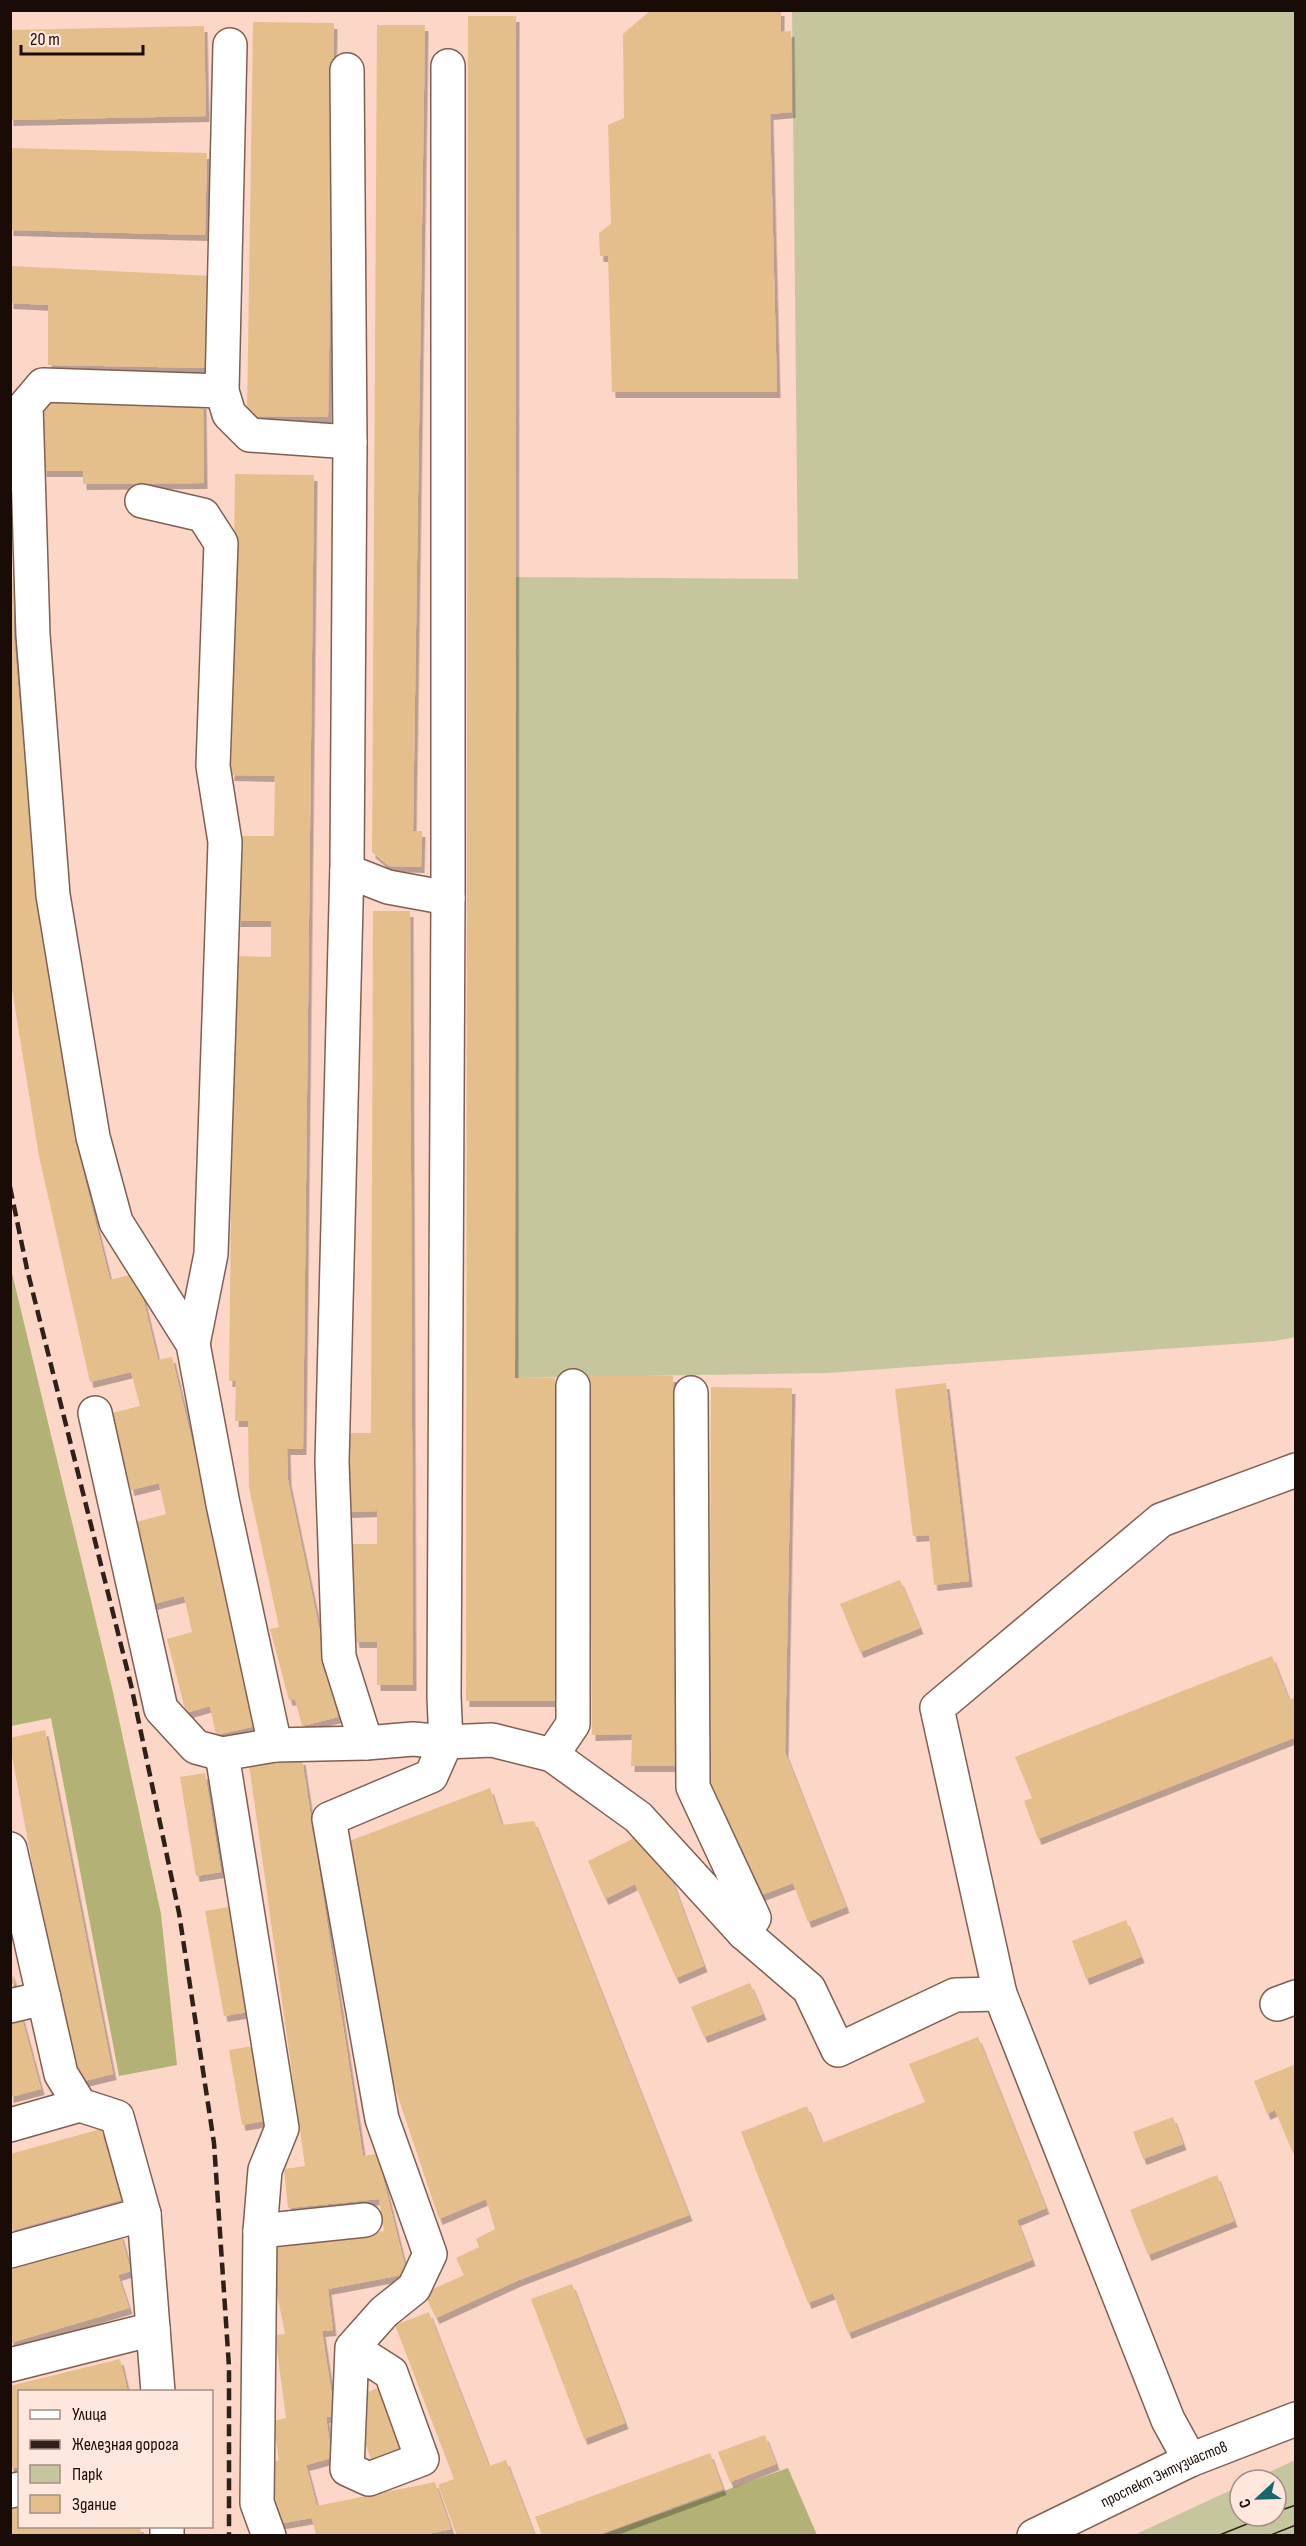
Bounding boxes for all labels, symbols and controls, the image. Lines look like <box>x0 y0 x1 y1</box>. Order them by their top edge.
scale bar <box>21 18 142 56</box>
text: 20 m <box>30 29 60 50</box>
legend <box>18 2390 213 2528</box>
text: Улица <box>72 2404 107 2425</box>
text: Железная дорога <box>72 2434 179 2455</box>
street label: проспект Энтузиастов <box>1097 2437 1230 2512</box>
text: Парк <box>72 2464 103 2485</box>
north arrow <box>1228 2468 1288 2528</box>
text: Здание <box>72 2494 117 2515</box>
text: С <box>1235 2496 1256 2510</box>

